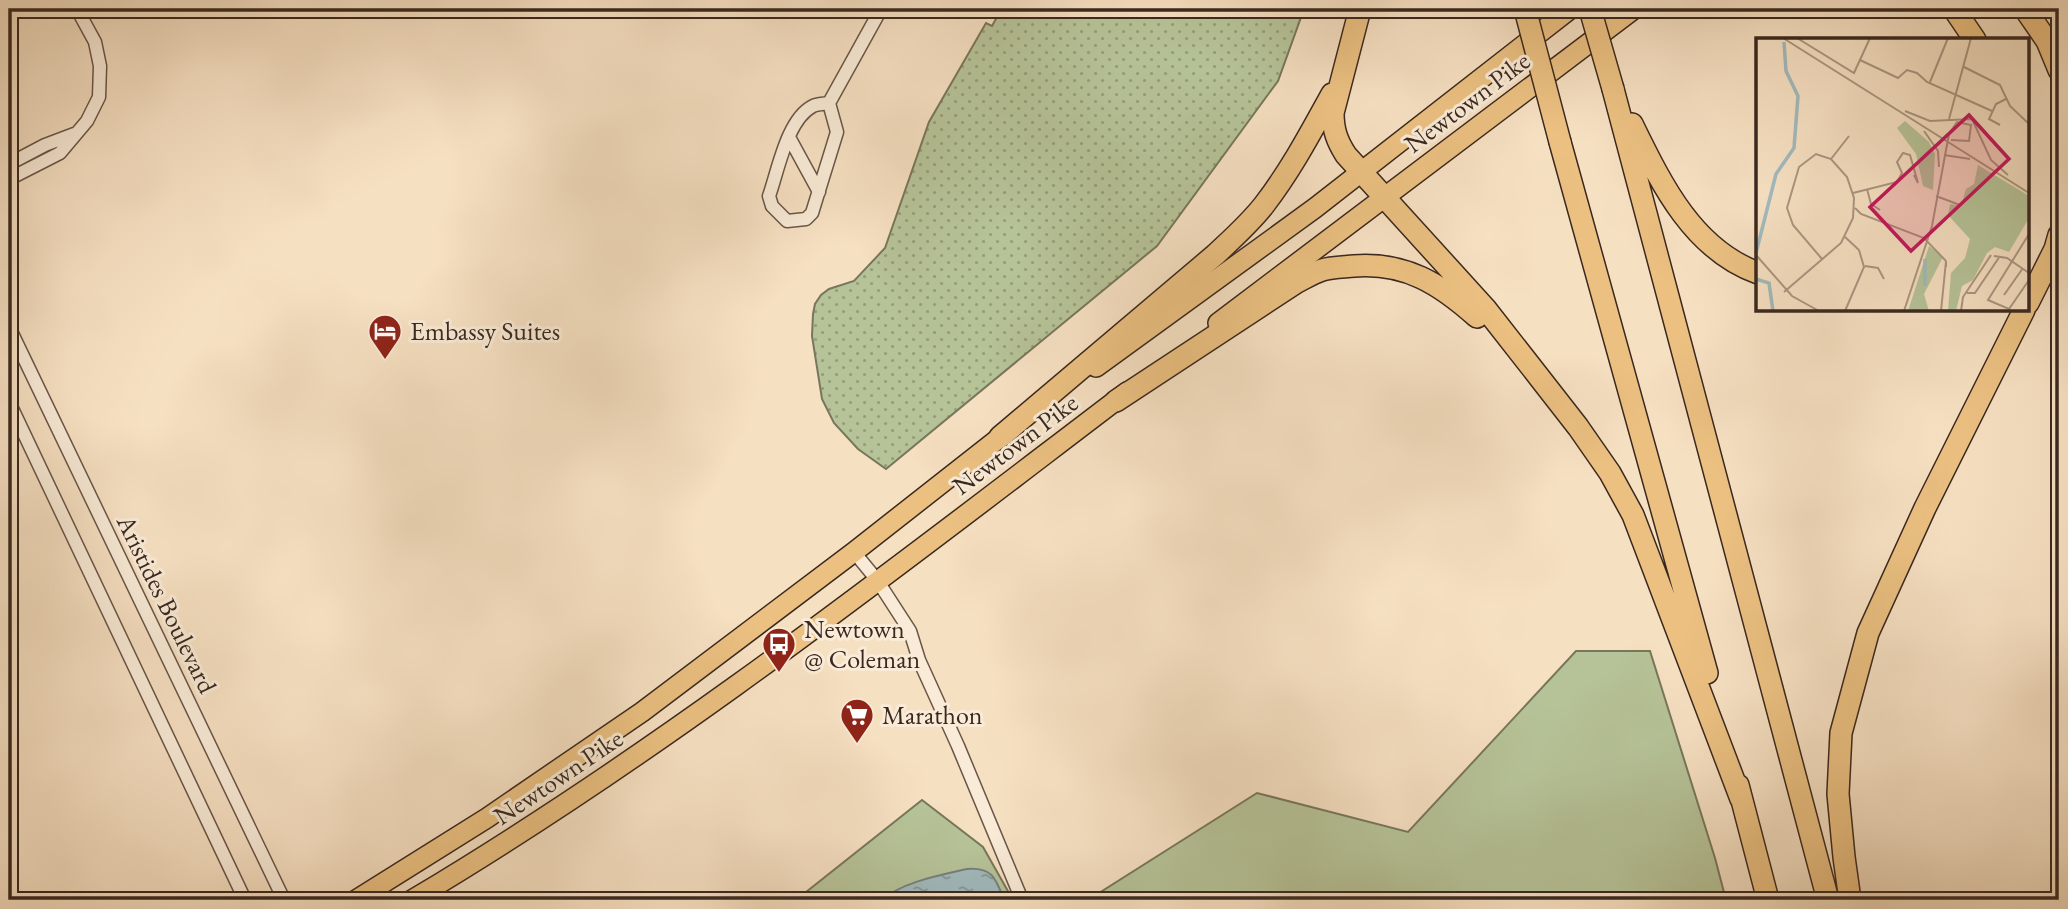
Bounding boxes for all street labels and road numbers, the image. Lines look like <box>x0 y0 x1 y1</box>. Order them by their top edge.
street label: Newtown Pike <box>1397 44 1537 160</box>
street label: Newtown Pike <box>945 386 1085 502</box>
street label: Aristides Boulevard <box>109 508 225 700</box>
street label: Newtown Pike <box>487 721 629 833</box>

